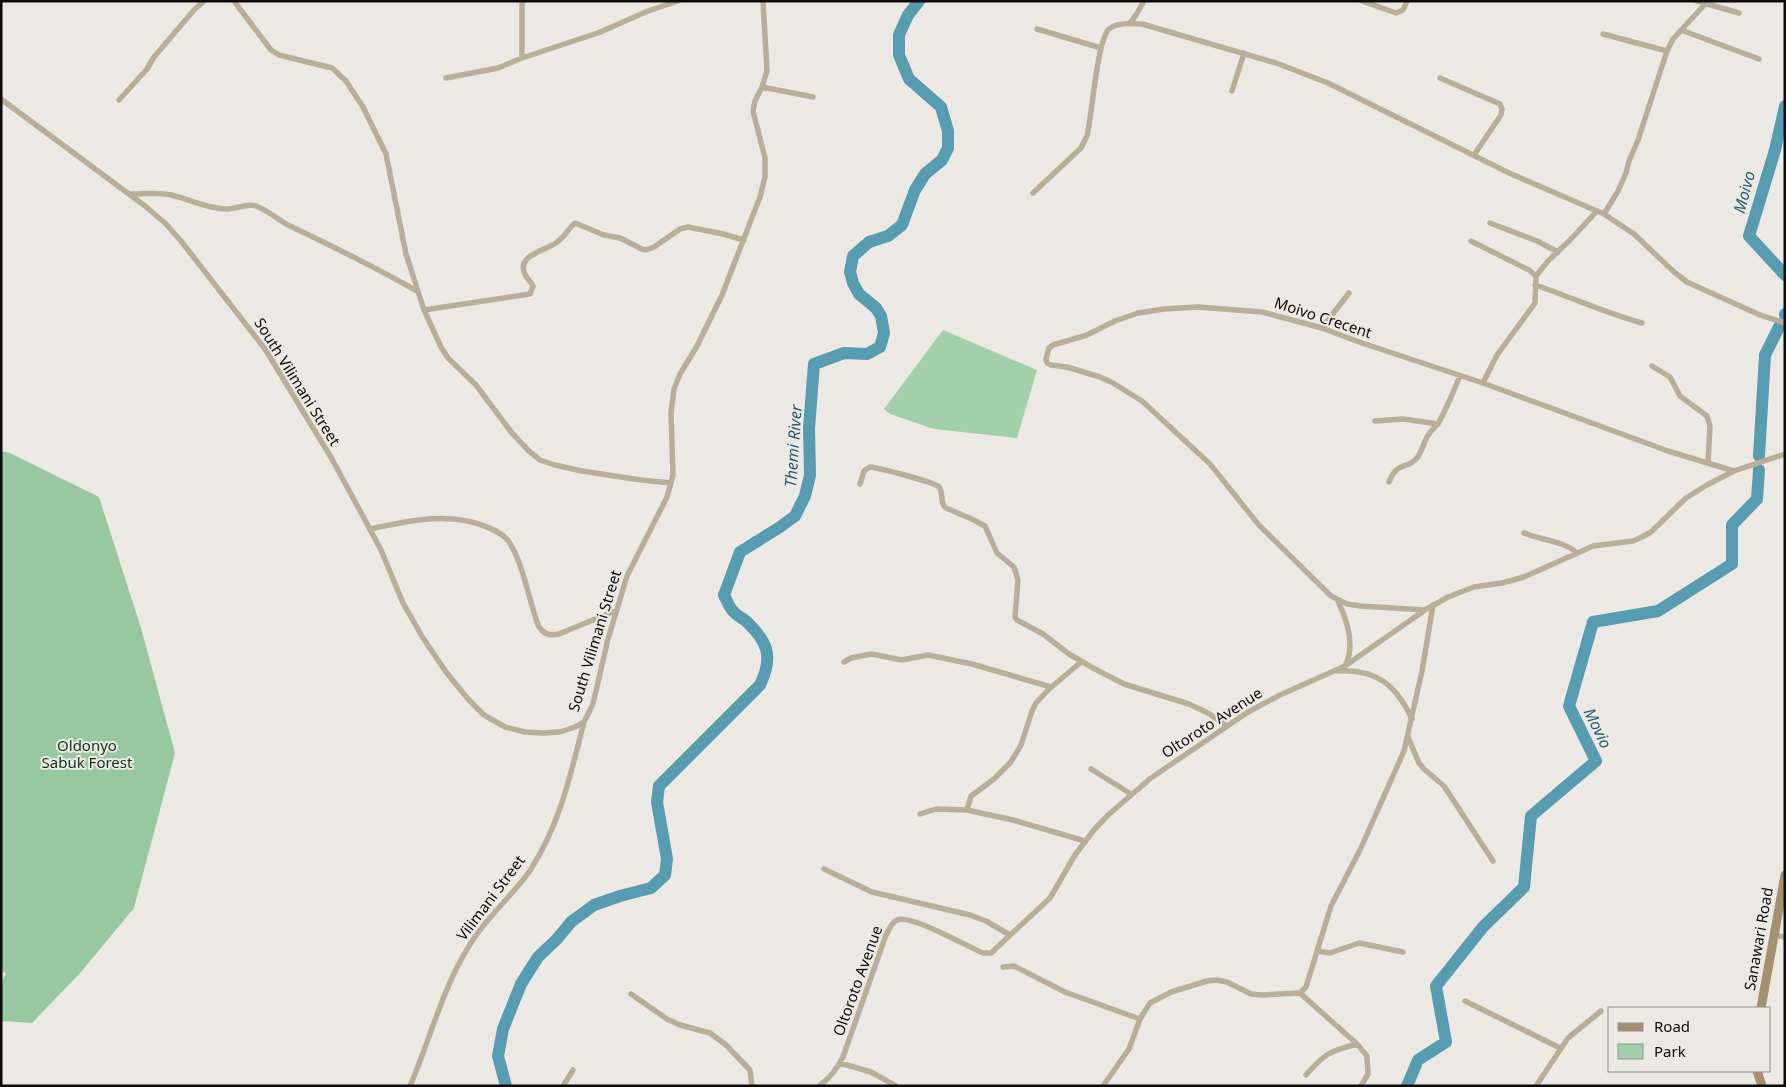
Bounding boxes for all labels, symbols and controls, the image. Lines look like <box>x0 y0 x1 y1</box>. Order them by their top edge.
water label: Moivo <box>1728 168 1760 216</box>
street label: Moivo Crecent <box>1272 292 1375 342</box>
street label: South Vilimani Street <box>250 314 346 450</box>
water label: Themi River <box>779 403 807 488</box>
street label: South Vilimani Street <box>563 567 625 714</box>
street label: Oltoroto Avenue <box>1157 682 1266 762</box>
water label: Movio <box>1579 704 1617 752</box>
park label: Oldonyo Sabuk Forest <box>42 735 133 772</box>
street label: Vilimani Street <box>452 850 529 944</box>
street label: Sanawari Road <box>1739 886 1777 992</box>
street label: Oltoroto Avenue <box>828 923 886 1039</box>
legend <box>1608 1007 1771 1072</box>
text: Road <box>1654 1016 1690 1036</box>
text: Park <box>1654 1041 1686 1061</box>

